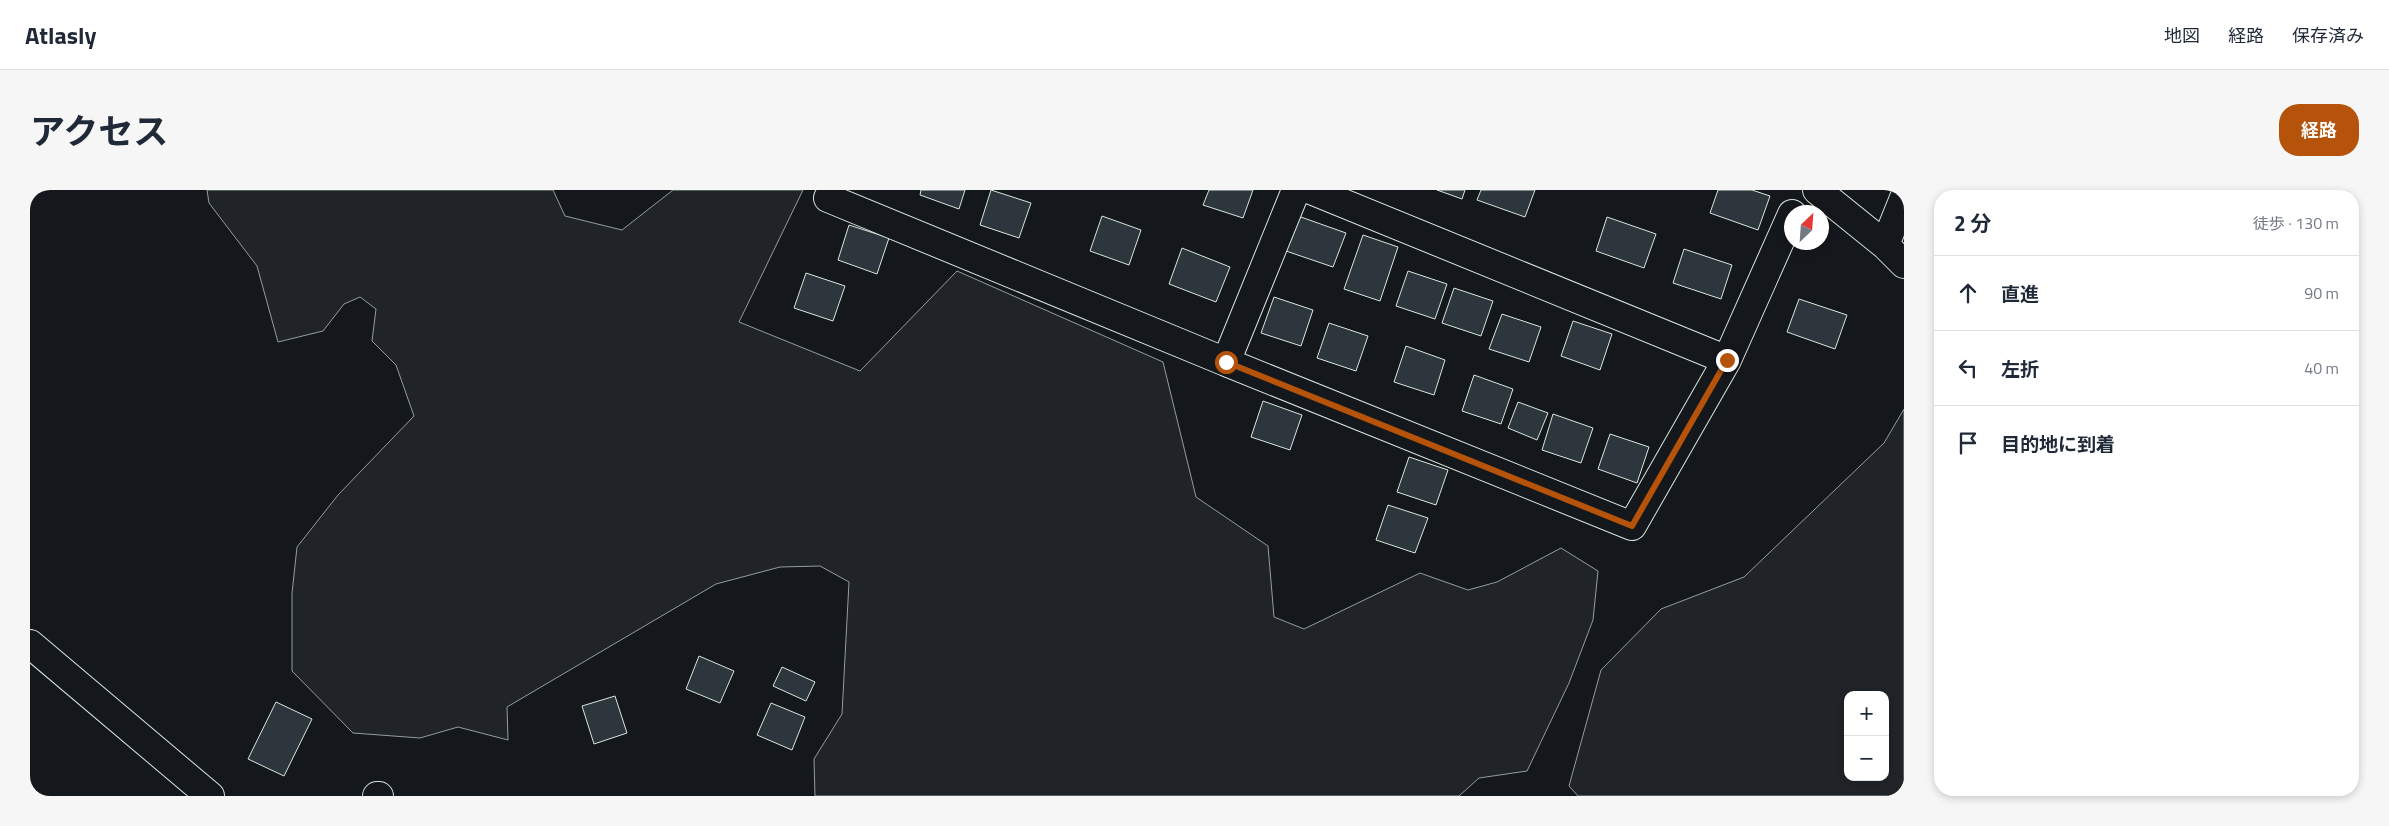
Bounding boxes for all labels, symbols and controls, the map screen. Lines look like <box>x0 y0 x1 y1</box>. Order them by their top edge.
text: Atlasly <box>25 17 96 53</box>
text: 地図 <box>2164 22 2200 49</box>
text: 経路 <box>2228 22 2264 49</box>
text: 保存済み <box>2292 22 2364 49</box>
text: アクセス <box>30 104 168 158</box>
button: 経路 <box>2279 104 2359 156</box>
north arrow <box>1784 205 1829 250</box>
text: 2 分 <box>1954 207 1991 239</box>
text: 徒歩 · 130 m <box>2253 211 2339 235</box>
icon: ahead <box>1954 279 1982 307</box>
text: 直進 <box>2001 279 2039 308</box>
text: 90 m <box>2304 281 2339 305</box>
route end <box>1716 349 1739 372</box>
route start <box>1215 351 1238 374</box>
icon: left <box>1954 354 1982 382</box>
text: 左折 <box>2001 354 2039 383</box>
text: 40 m <box>2304 356 2339 380</box>
icon: arrive <box>1954 429 1982 457</box>
text: 目的地に到着 <box>2001 429 2115 458</box>
map controls <box>1844 691 1889 781</box>
button: + <box>1844 691 1889 736</box>
button: − <box>1844 736 1889 781</box>

